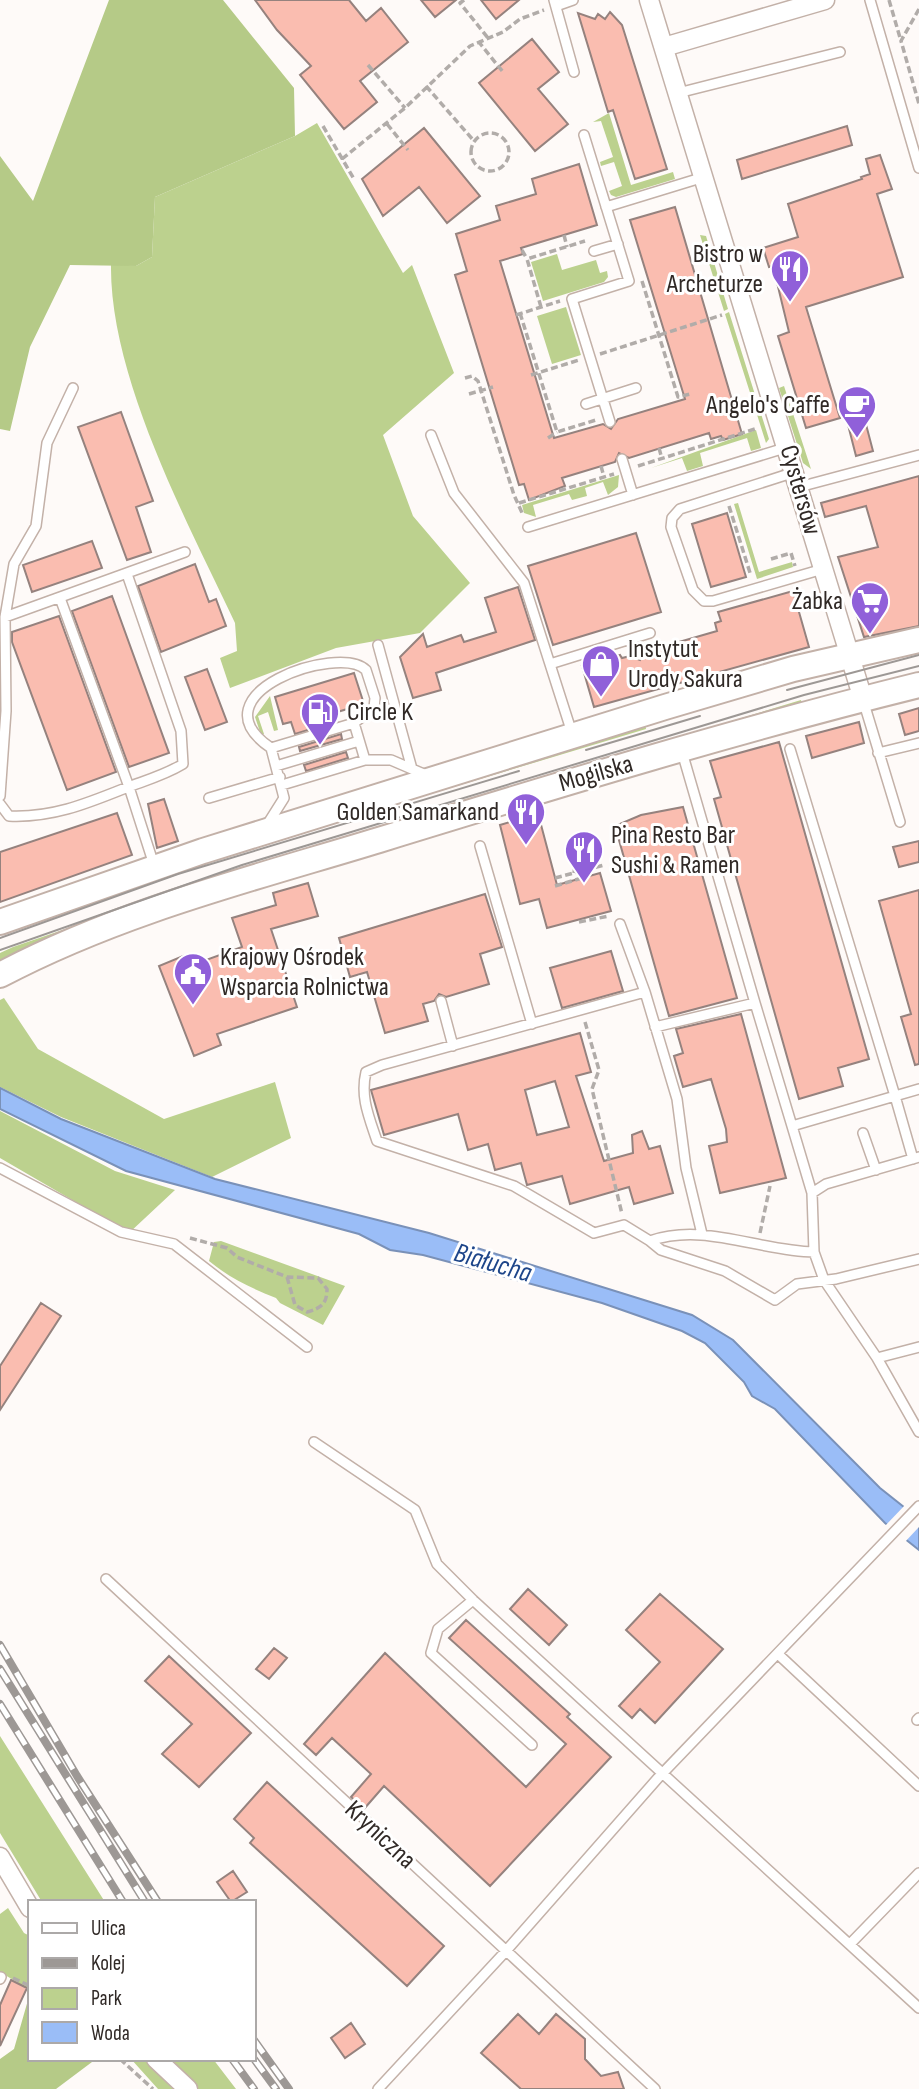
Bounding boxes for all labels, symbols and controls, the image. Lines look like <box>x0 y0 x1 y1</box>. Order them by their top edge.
place label: Bistro w Archeturze <box>666 239 763 300</box>
restaurant icon: Bistro w Archeturze <box>769 248 811 303</box>
cafe icon: Angelo's Caffe <box>836 384 878 439</box>
place label: Angelo's Caffe <box>705 390 830 421</box>
street label: Cystersów <box>772 442 828 539</box>
supermarket icon: Żabka <box>849 580 891 635</box>
place label: Żabka <box>792 586 843 617</box>
place label: Instytut Urody Sakura <box>628 634 743 695</box>
shop icon: Instytut Urody Sakura <box>580 643 622 698</box>
fuel station icon: Circle K <box>299 691 341 746</box>
place label: Circle K <box>347 697 413 728</box>
street label: Mogilska <box>555 749 637 799</box>
restaurant icon: Golden Samarkand <box>505 791 547 846</box>
place label: Golden Samarkand <box>337 797 499 828</box>
place label: Pina Resto Bar Sushi & Ramen <box>611 820 740 881</box>
restaurant icon: Pina Resto Bar Sushi & Ramen <box>563 829 605 884</box>
place label: Krajowy Ośrodek Wsparcia Rolnictwa <box>220 942 389 1003</box>
public building icon: Krajowy Ośrodek Wsparcia Rolnictwa <box>172 951 214 1006</box>
water label: Białucha <box>450 1236 536 1290</box>
street label: Kryniczna <box>338 1794 422 1876</box>
legend <box>28 1900 256 2061</box>
text: Ulica <box>91 1916 126 1941</box>
text: Kolej <box>91 1951 125 1976</box>
text: Park <box>91 1986 122 2011</box>
text: Woda <box>91 2021 130 2046</box>

